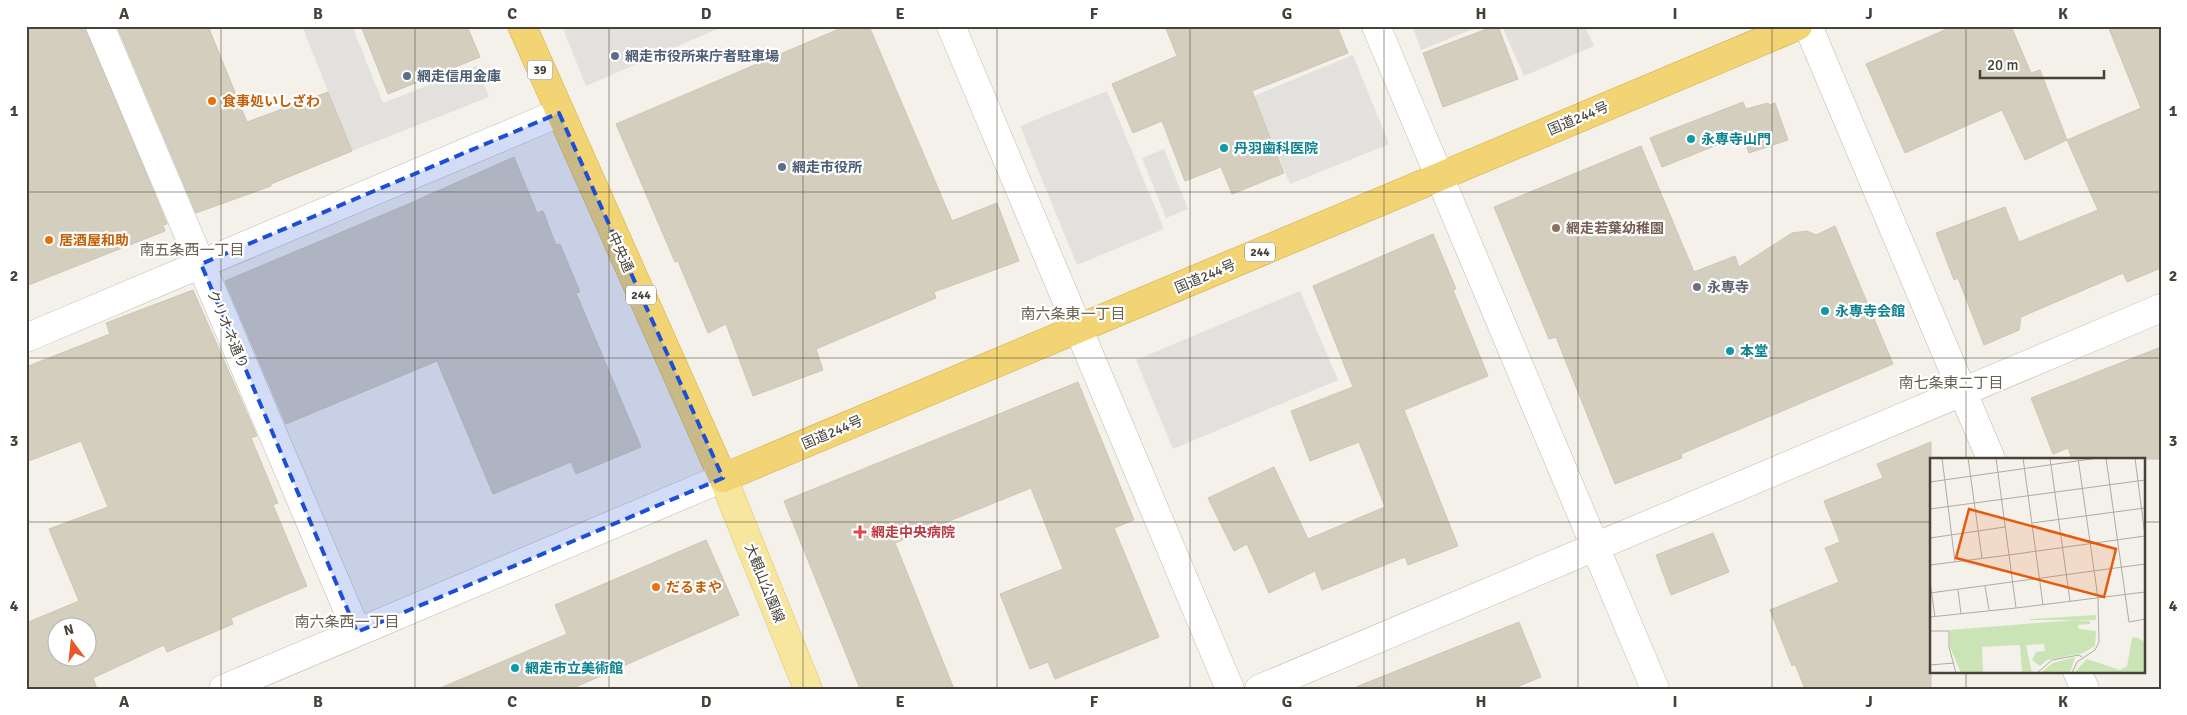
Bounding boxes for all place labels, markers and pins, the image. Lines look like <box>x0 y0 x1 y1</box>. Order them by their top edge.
place label: 網走市役所来庁者駐車場 <box>625 48 779 65</box>
marker: 網走市役所来庁者駐車場 <box>609 50 621 62</box>
place label: 網走信用金庫 <box>417 68 501 85</box>
marker: 網走信用金庫 <box>401 70 413 82</box>
place label: 食事処いしざわ <box>222 93 320 110</box>
marker: 食事処いしざわ <box>206 95 218 107</box>
place label: 永専寺山門 <box>1701 131 1771 148</box>
marker: 永専寺山門 <box>1685 133 1697 145</box>
place label: 丹羽歯科医院 <box>1234 140 1318 157</box>
marker: 丹羽歯科医院 <box>1218 142 1230 154</box>
place label: 網走市役所 <box>792 159 862 176</box>
marker: 網走市役所 <box>776 161 788 173</box>
place label: 網走若葉幼稚園 <box>1566 220 1664 237</box>
marker: 網走若葉幼稚園 <box>1550 222 1562 234</box>
place label: 居酒屋和助 <box>59 232 129 249</box>
marker: 居酒屋和助 <box>43 234 55 246</box>
place label: 永専寺 <box>1707 279 1749 296</box>
marker: 永専寺 <box>1691 281 1703 293</box>
place label: 永専寺会館 <box>1835 303 1905 320</box>
marker: 永専寺会館 <box>1819 305 1831 317</box>
place label: 本堂 <box>1740 343 1768 360</box>
marker: 本堂 <box>1724 345 1736 357</box>
place label: 網走中央病院 <box>871 524 955 541</box>
marker: 網走中央病院 <box>853 525 867 539</box>
place label: だるまや <box>666 579 722 596</box>
marker: だるまや <box>650 581 662 593</box>
place label: 網走市立美術館 <box>525 660 623 677</box>
marker: 網走市立美術館 <box>509 662 521 674</box>

